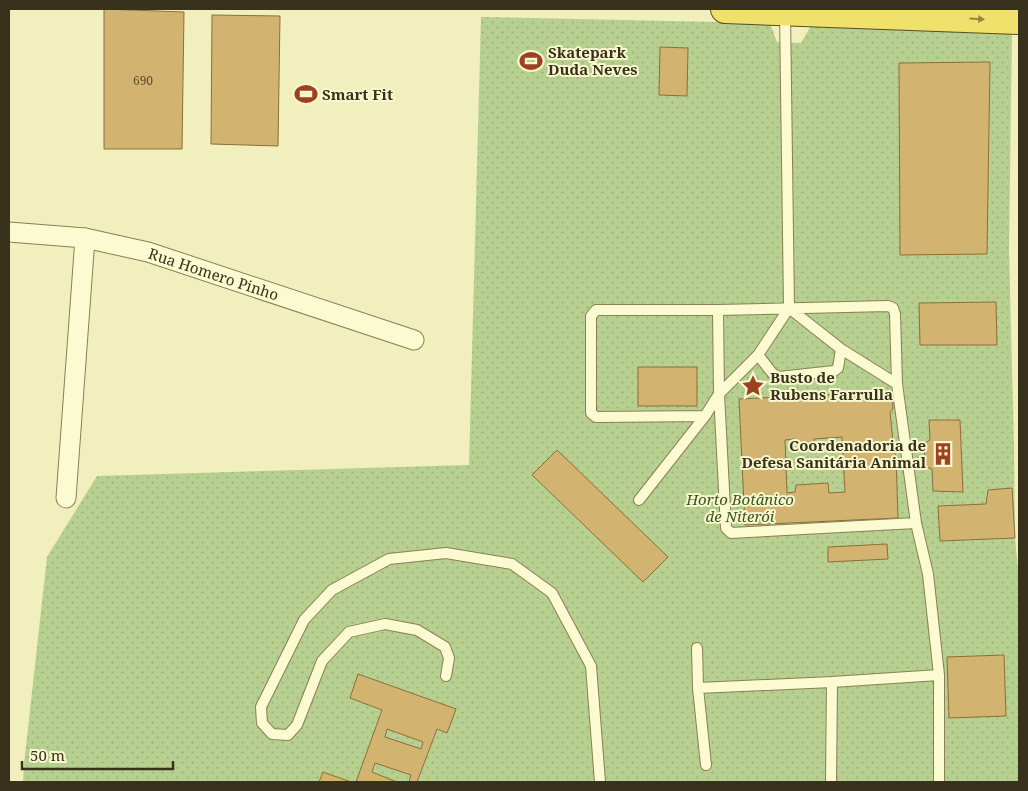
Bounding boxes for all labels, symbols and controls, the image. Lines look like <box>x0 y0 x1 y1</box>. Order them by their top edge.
one-way arrow <box>969 15 985 23</box>
place label: Skatepark Duda Neves <box>548 42 637 79</box>
sports icon: Skatepark Duda Neves <box>518 48 544 74</box>
house number: 690 <box>133 72 153 89</box>
sports icon: Smart Fit <box>293 81 319 107</box>
place label: Smart Fit <box>322 84 393 104</box>
street label: Rua Homero Pinho <box>146 243 281 305</box>
place label: Busto de Rubens Farrulla <box>770 367 893 404</box>
place icon: Busto de Rubens Farrulla <box>740 373 766 399</box>
place label: Coordenadoria de Defesa Sanitária Animal <box>741 435 927 472</box>
building icon: Coordenadoria de Defesa Sanitária Animal <box>930 441 956 467</box>
park label: Horto Botânico de Niterói <box>685 489 794 526</box>
scale bar <box>22 738 174 770</box>
text: 50 m <box>30 745 65 765</box>

